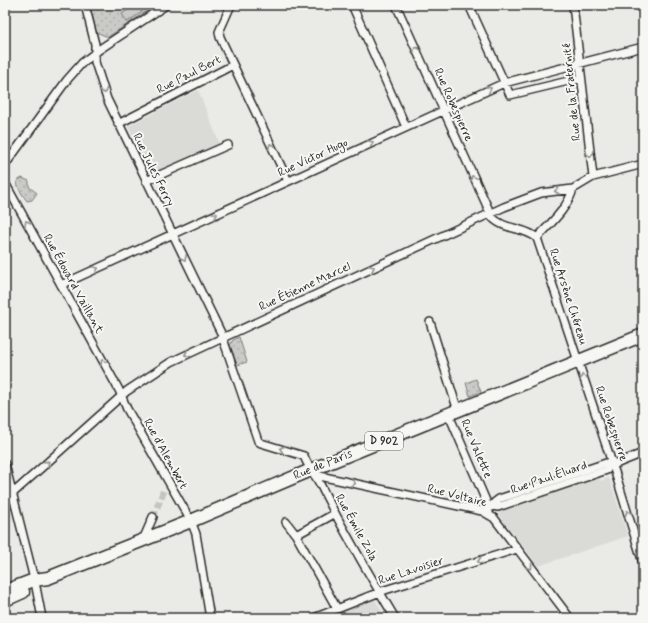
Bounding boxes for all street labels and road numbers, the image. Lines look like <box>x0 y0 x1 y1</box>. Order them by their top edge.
street label: Rue de la Fraternité <box>559 42 585 142</box>
street label: Rue Paul Bert <box>154 52 224 98</box>
street label: Rue Robespierre <box>430 66 476 144</box>
street label: Rue Jules Ferry <box>128 131 178 210</box>
street label: Rue Victor Hugo <box>275 135 351 181</box>
street label: Rue Édouard Vaillant <box>39 231 107 337</box>
street label: Rue Arsène Chéreau <box>545 247 591 348</box>
street label: Rue Étienne Marcel <box>257 259 353 315</box>
street label: Rue Robespierre <box>591 384 631 464</box>
street label: Rue d'Alembert <box>139 416 191 493</box>
street label: Rue Valette <box>456 417 496 481</box>
road number: D 902 <box>365 432 403 450</box>
street label: Rue de Paris <box>291 446 355 484</box>
street label: Rue Paul Éluard <box>509 457 589 499</box>
street label: Rue Voltaire <box>425 481 489 511</box>
street label: Rue Émile Zola <box>331 491 381 565</box>
street label: Rue Lavoisier <box>376 553 446 589</box>

